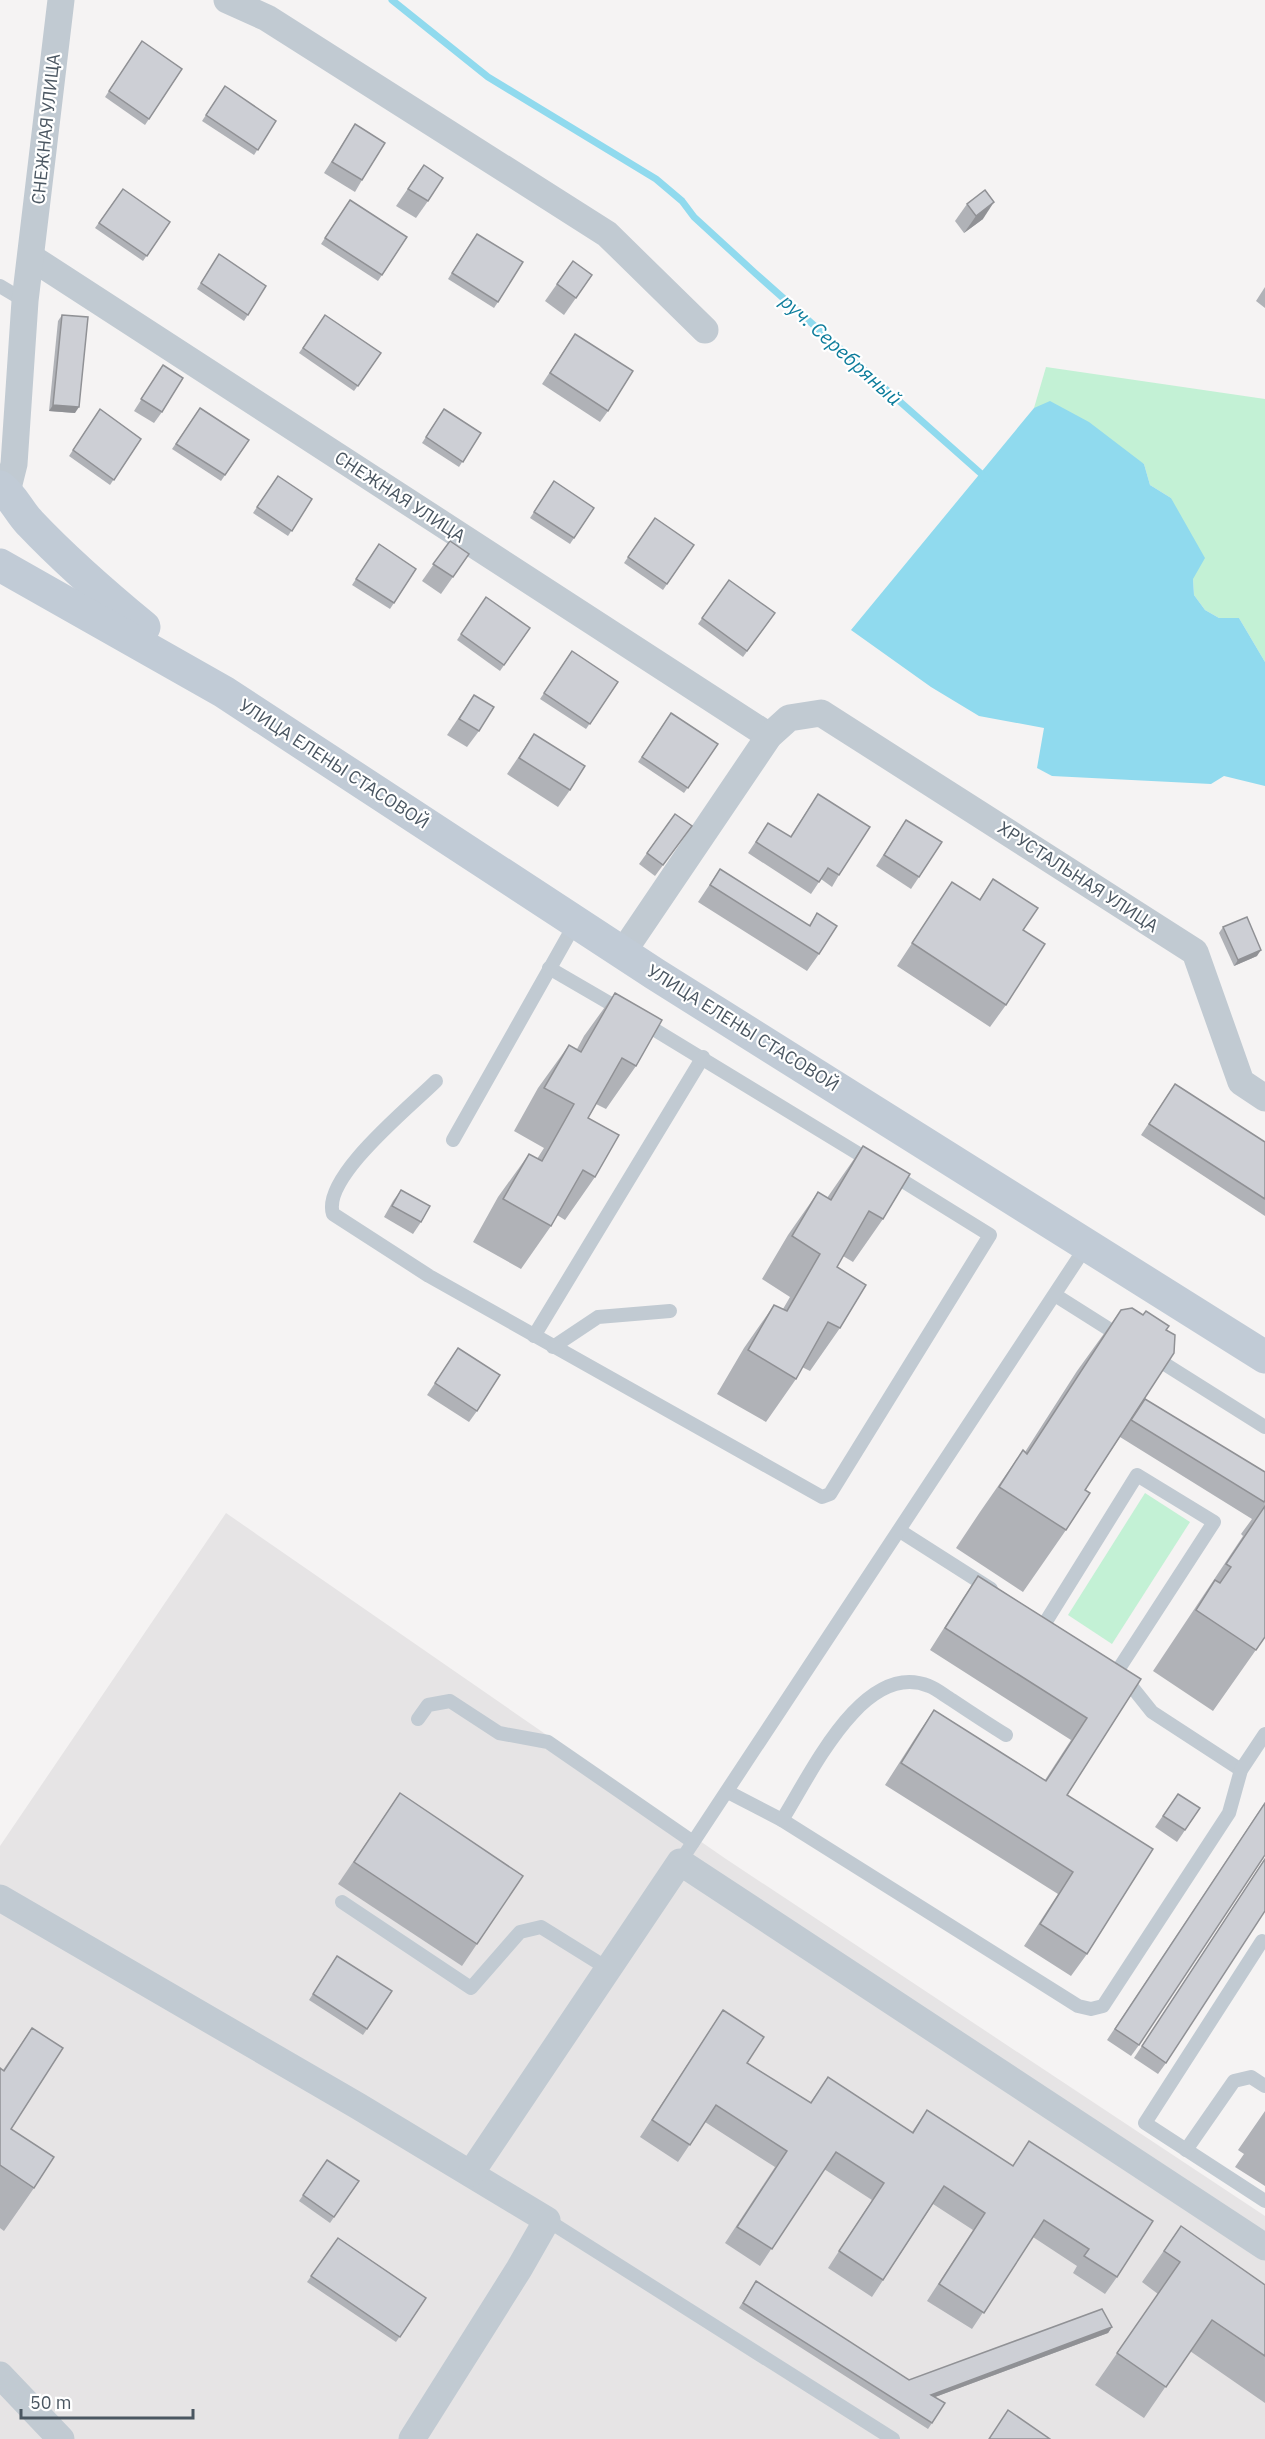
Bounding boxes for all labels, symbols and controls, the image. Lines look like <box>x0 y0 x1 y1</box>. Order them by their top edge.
street label: СНЕЖНАЯ УЛИЦА <box>26 52 65 206</box>
water label: руч. Серебряный <box>774 287 908 412</box>
street label: СНЕЖНАЯ УЛИЦА <box>330 446 470 548</box>
street label: УЛИЦА ЕЛЕНЫ СТАСОВОЙ <box>235 693 434 834</box>
street label: ХРУСТАЛЬНАЯ УЛИЦА <box>994 816 1163 937</box>
street label: УЛИЦА ЕЛЕНЫ СТАСОВОЙ <box>643 959 844 1096</box>
scale bar <box>21 2382 194 2420</box>
text: 50 m <box>30 2391 72 2414</box>

